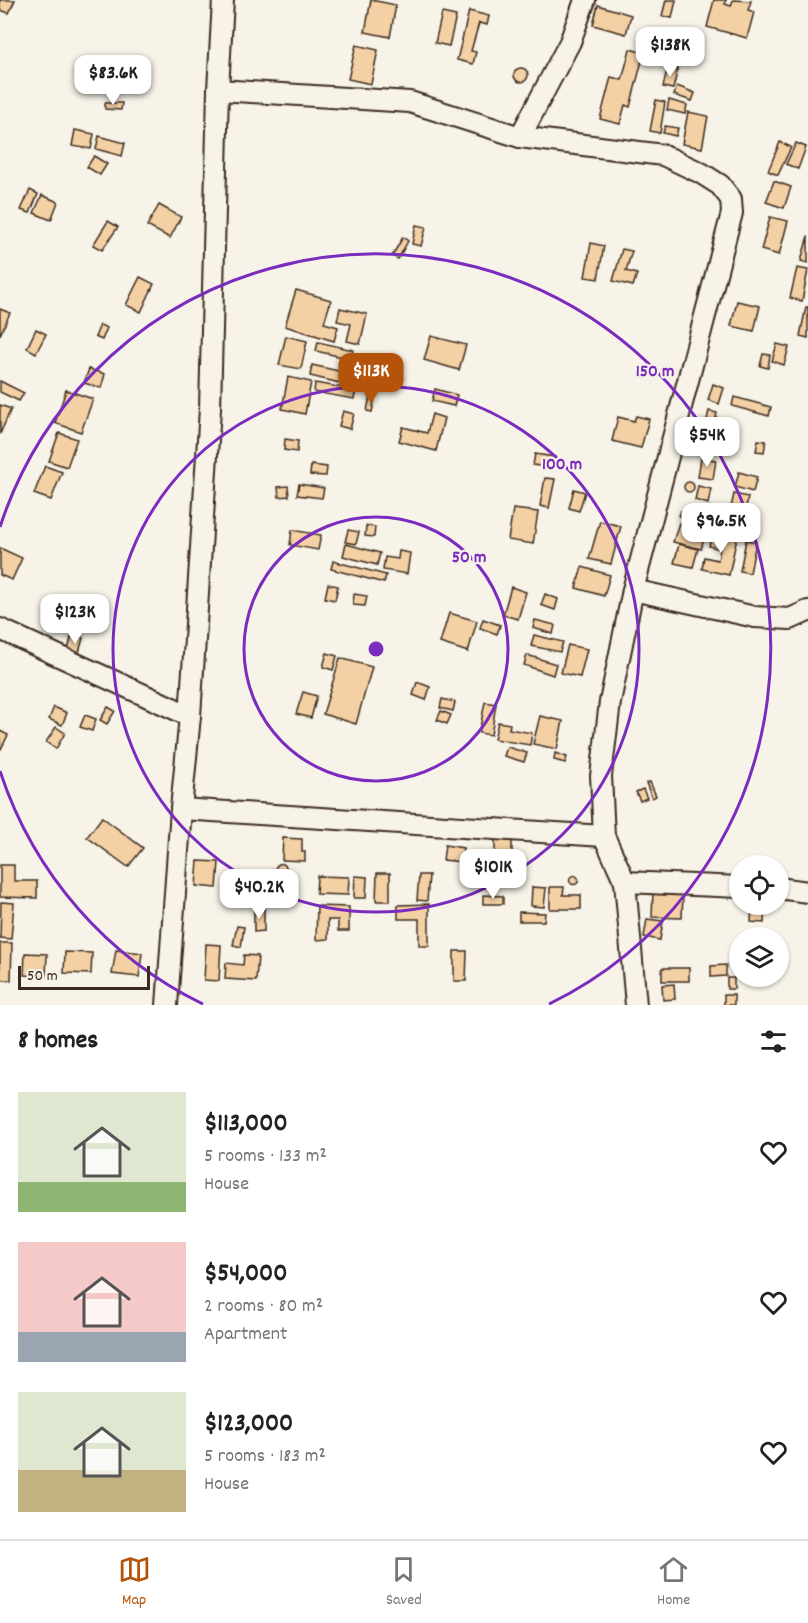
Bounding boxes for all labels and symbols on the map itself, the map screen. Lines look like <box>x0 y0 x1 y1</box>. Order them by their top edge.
pin: $138K <box>628 27 712 78</box>
pin: $83.6K <box>64 55 162 106</box>
pin: $113K <box>329 353 413 404</box>
text: 150 m <box>636 360 674 385</box>
pin: $54K <box>671 417 743 468</box>
text: 100 m <box>542 453 582 478</box>
pin: $96.5K <box>672 503 770 554</box>
text: 50 m <box>452 546 486 571</box>
pin: $123K <box>33 594 117 645</box>
centre of rings <box>366 639 386 659</box>
pin: $101K <box>451 849 535 900</box>
pin: $40.2K <box>210 869 308 920</box>
scale bar <box>18 963 150 990</box>

